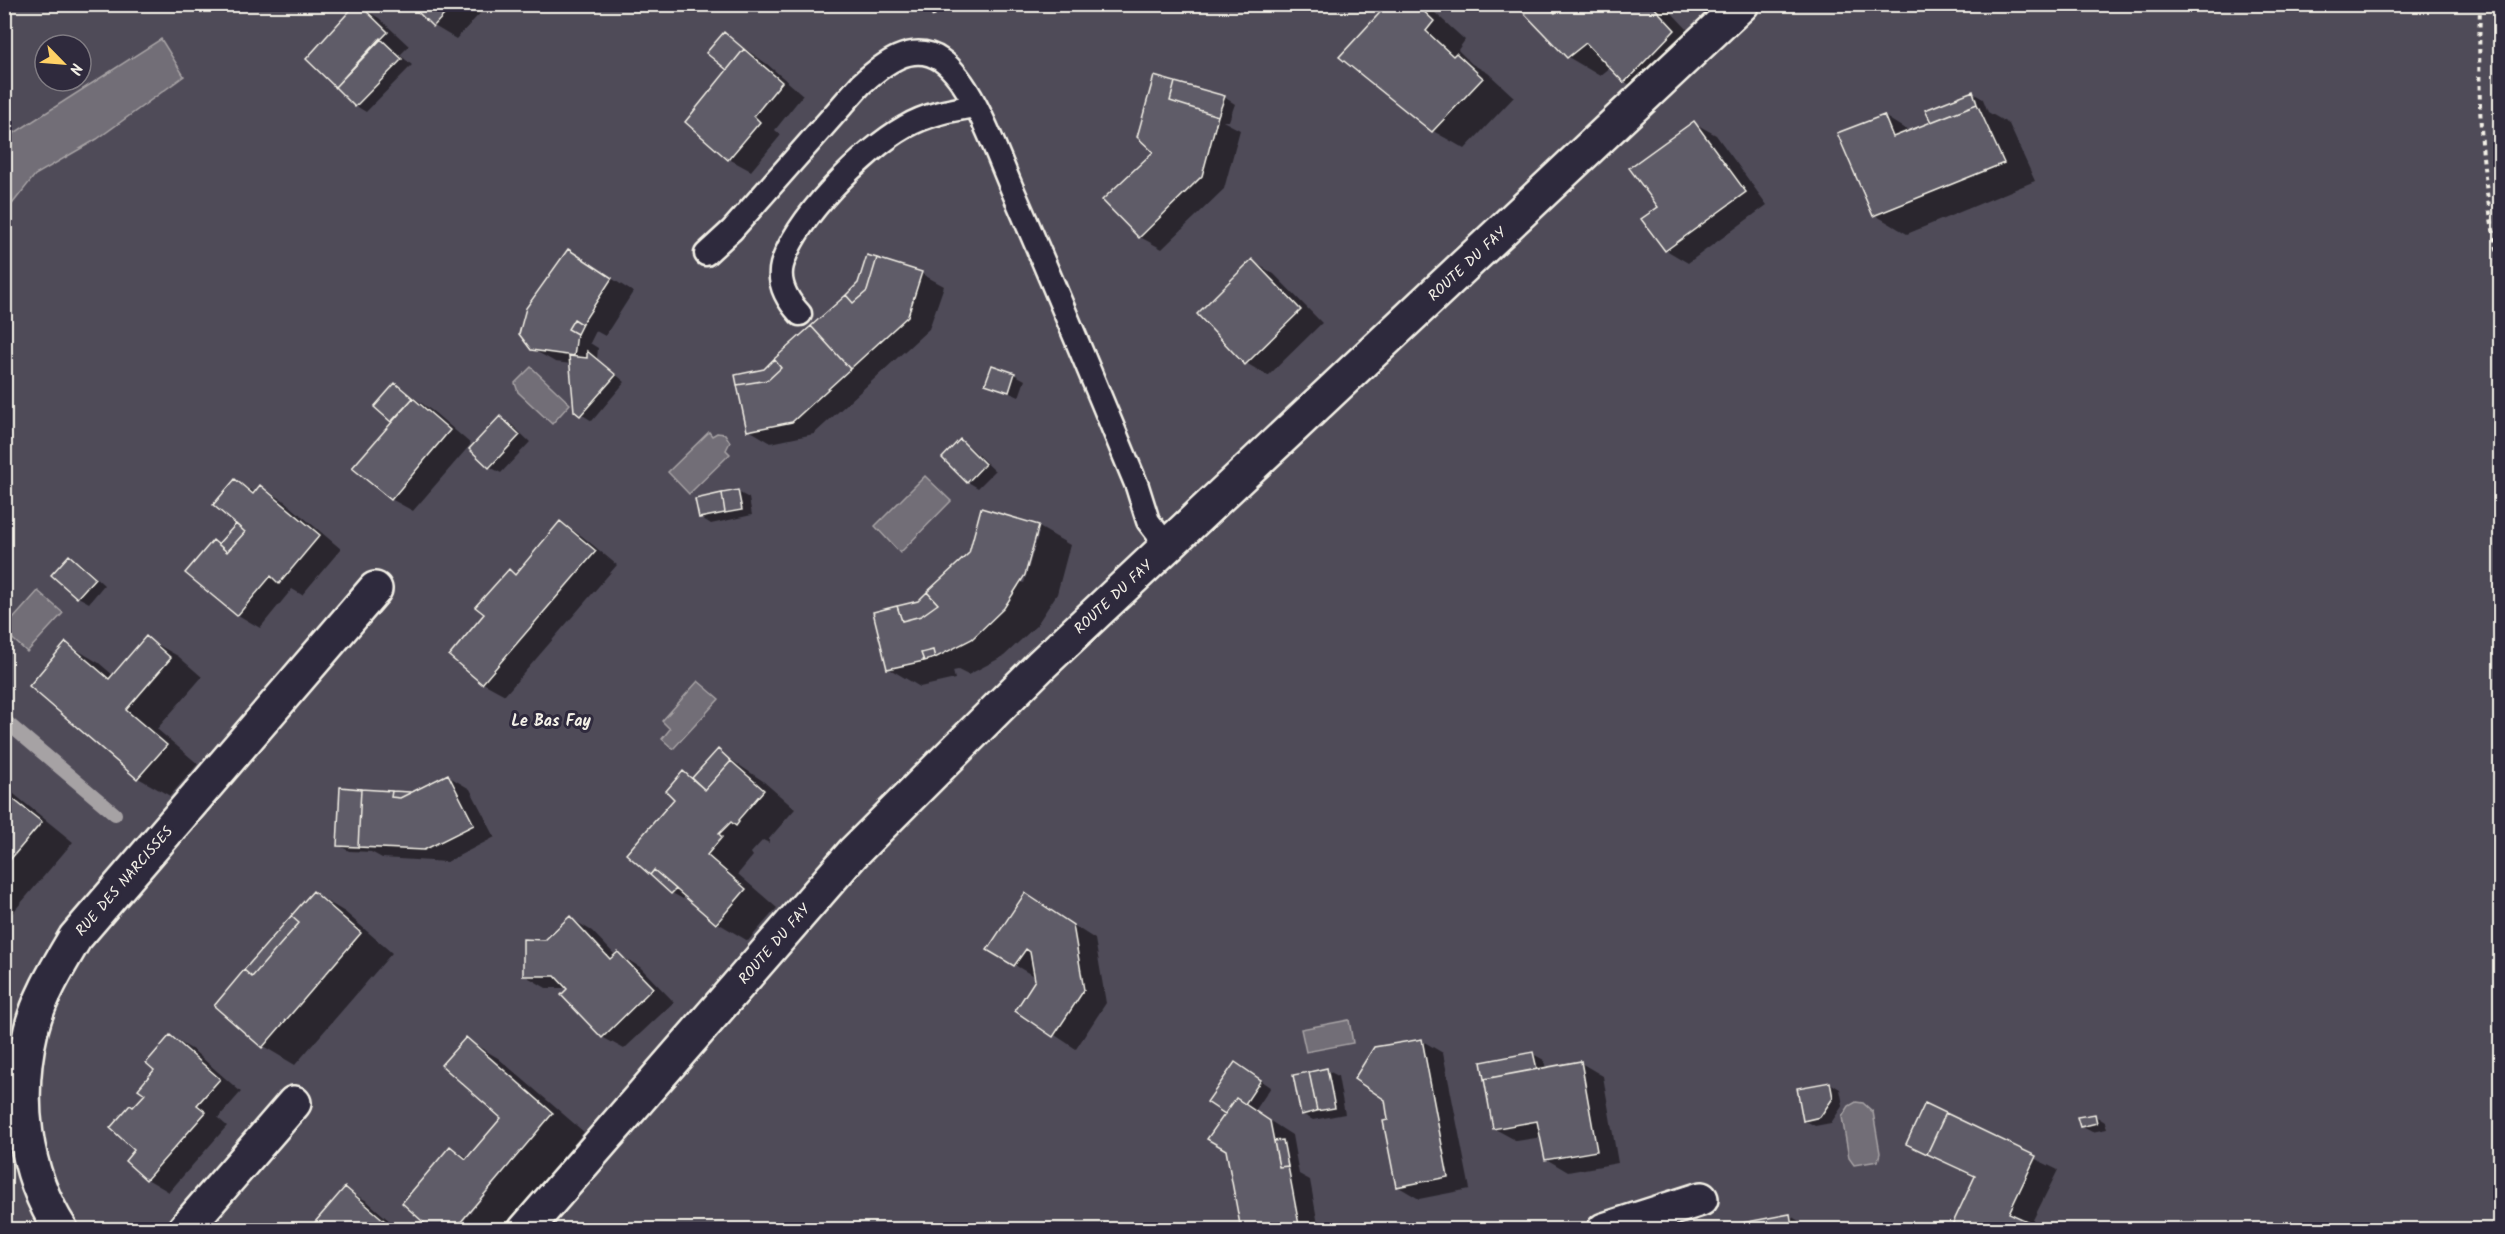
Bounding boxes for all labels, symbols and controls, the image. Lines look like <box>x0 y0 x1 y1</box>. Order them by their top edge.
north arrow <box>33 33 93 93</box>
text: N <box>62 59 89 79</box>
street label: ROUTE DU FAY <box>1423 221 1513 308</box>
street label: ROUTE DU FAY <box>1069 554 1159 641</box>
district label: Le Bas Fay <box>511 709 591 734</box>
street label: RUE DES NARCISSES <box>70 821 180 942</box>
street label: ROUTE DU FAY <box>733 898 818 990</box>

